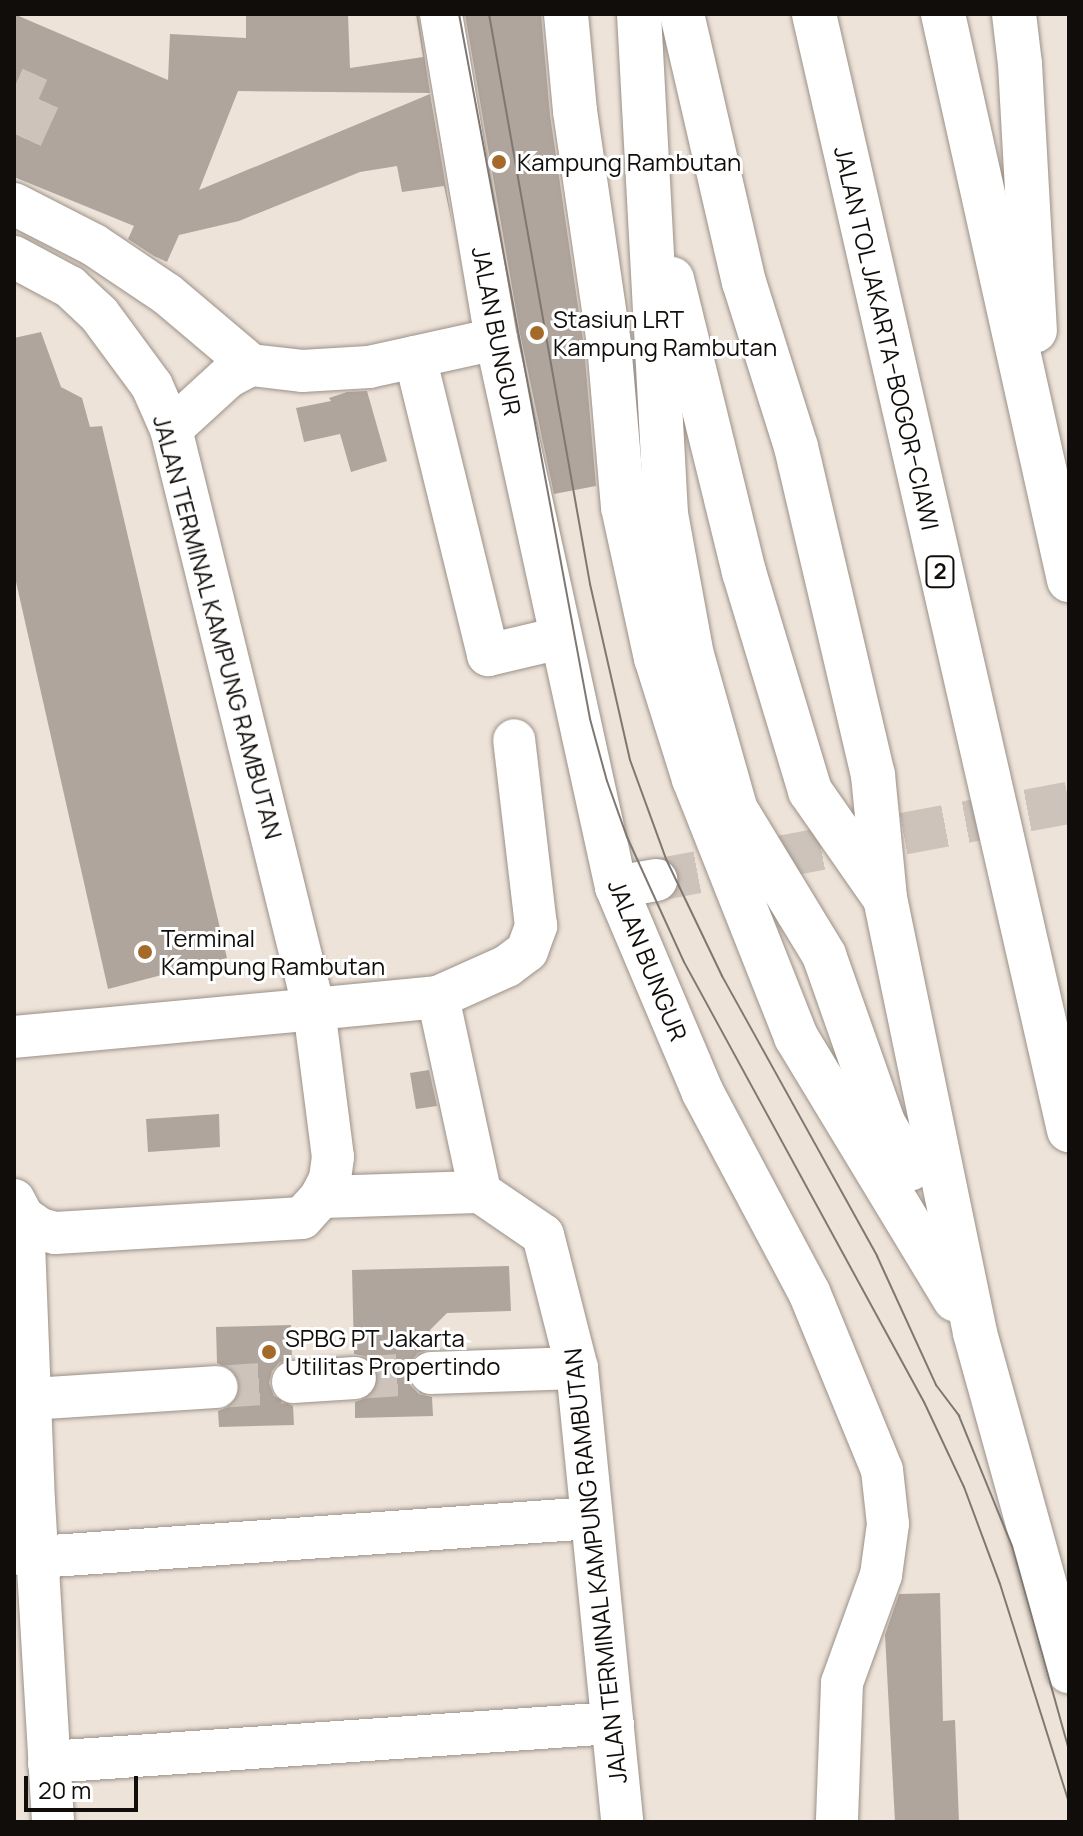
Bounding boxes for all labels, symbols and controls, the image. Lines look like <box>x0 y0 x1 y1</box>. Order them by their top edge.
street label: JALAN TOL JAKARTA–BOGOR–CIAWI <box>829 143 945 533</box>
place label: Kampung Rambutan <box>517 148 741 176</box>
marker: Kampung Rambutan <box>488 151 510 173</box>
street label: JALAN BUNGUR <box>467 244 527 418</box>
place label: Stasiun LRT Kampung Rambutan <box>553 305 777 361</box>
marker: Stasiun LRT Kampung Rambutan <box>528 324 546 342</box>
street label: JALAN TERMINAL KAMPUNG RAMBUTAN <box>147 411 289 843</box>
road number: 2 <box>924 554 956 590</box>
street label: JALAN BUNGUR <box>603 875 693 1045</box>
place label: Terminal Kampung Rambutan <box>161 924 385 980</box>
marker: Terminal Kampung Rambutan <box>136 943 154 961</box>
place label: SPBG PT Jakarta Utilitas Propertindo <box>285 1324 500 1380</box>
marker: SPBG PT Jakarta Utilitas Propertindo <box>260 1343 278 1361</box>
street label: JALAN TERMINAL KAMPUNG RAMBUTAN <box>558 1346 632 1786</box>
scale bar <box>28 1760 142 1810</box>
text: 20 m <box>38 1773 91 1806</box>

